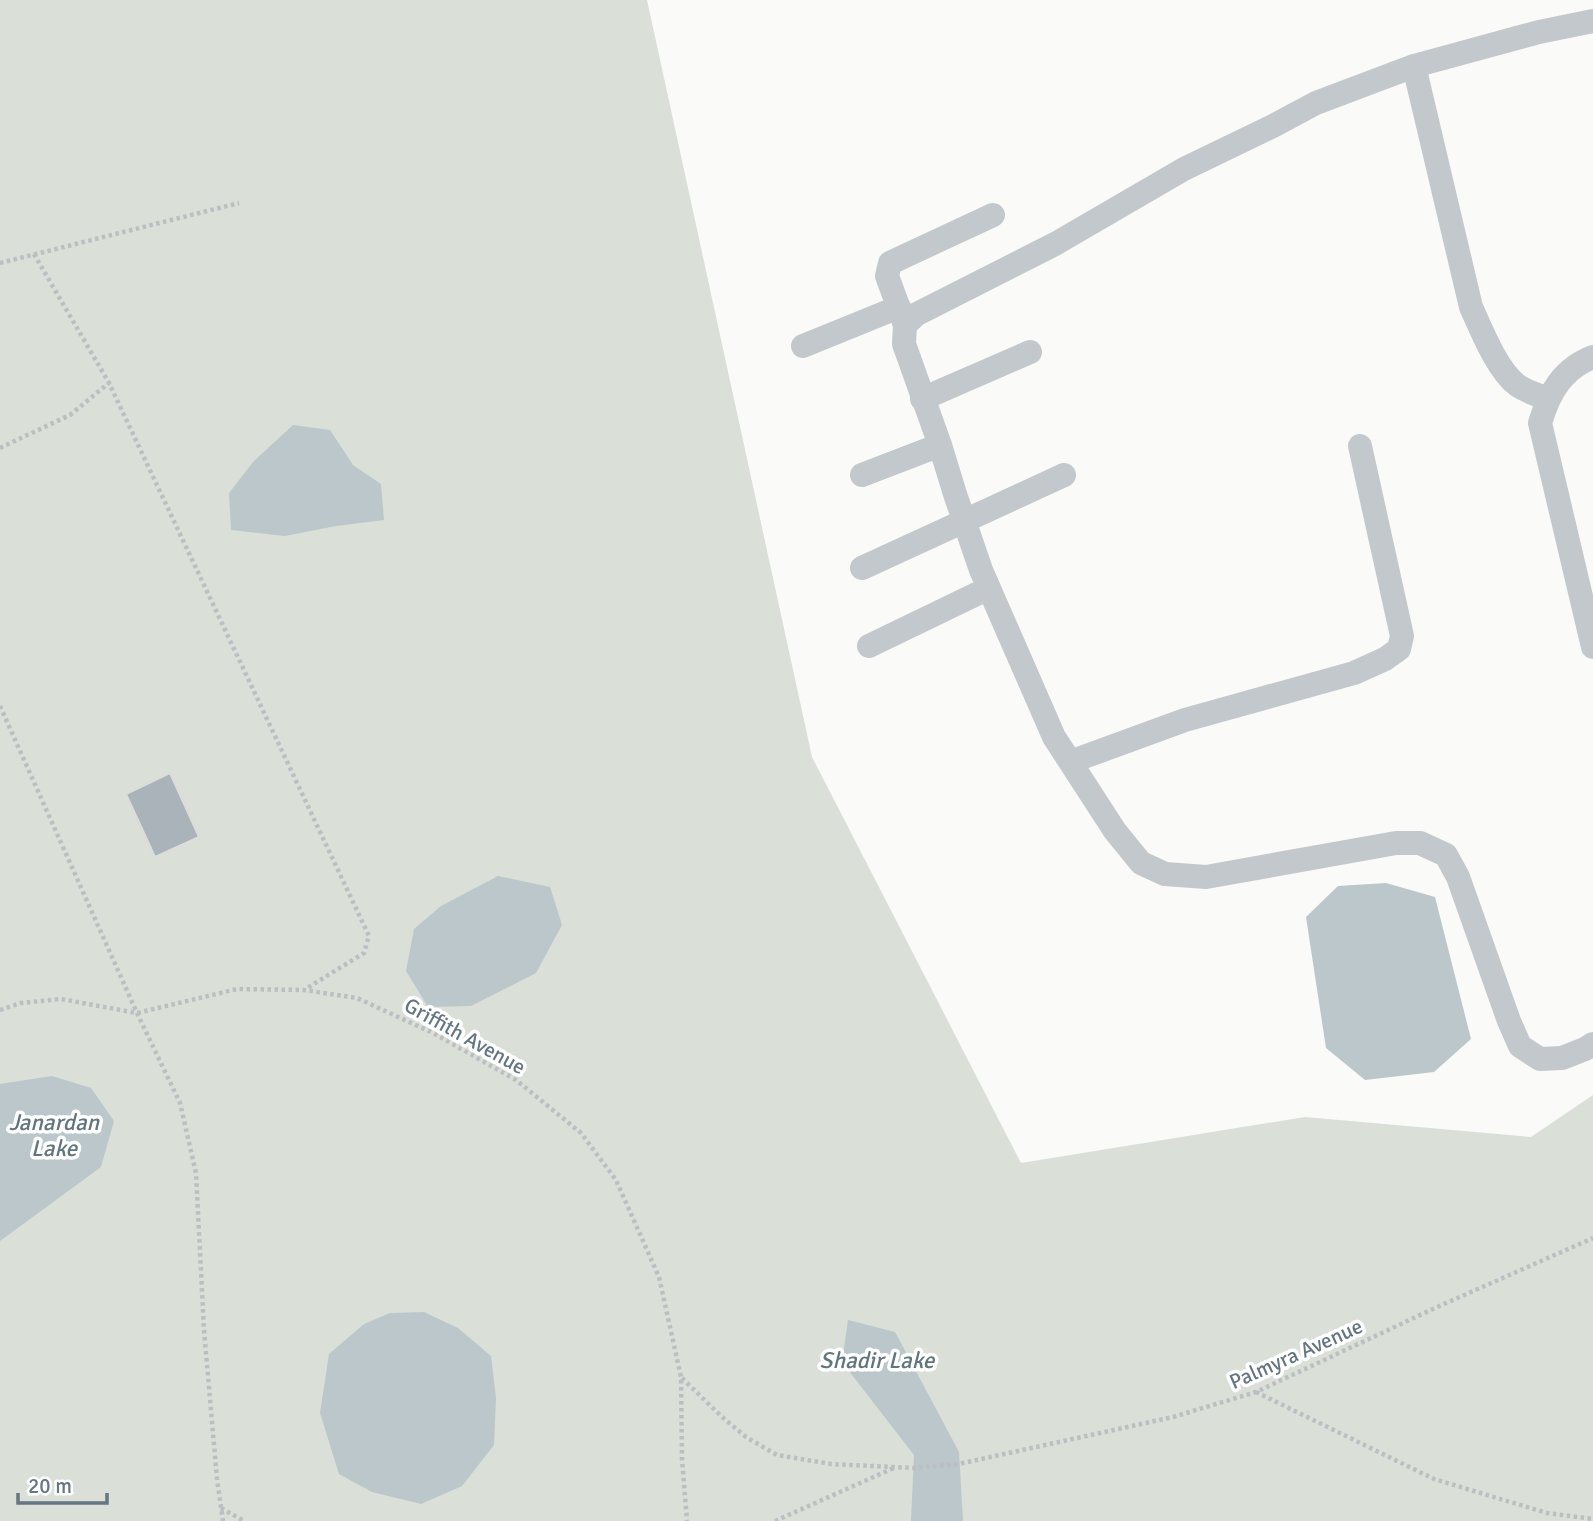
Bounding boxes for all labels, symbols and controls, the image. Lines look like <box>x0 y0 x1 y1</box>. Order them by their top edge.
street label: Griffith Avenue <box>400 992 530 1080</box>
water label: Janardan Lake <box>9 1108 101 1163</box>
street label: Palmyra Avenue <box>1225 1313 1367 1395</box>
water label: Shadir Lake <box>820 1346 936 1375</box>
scale bar <box>18 1462 107 1506</box>
text: 20 m <box>28 1473 72 1499</box>

